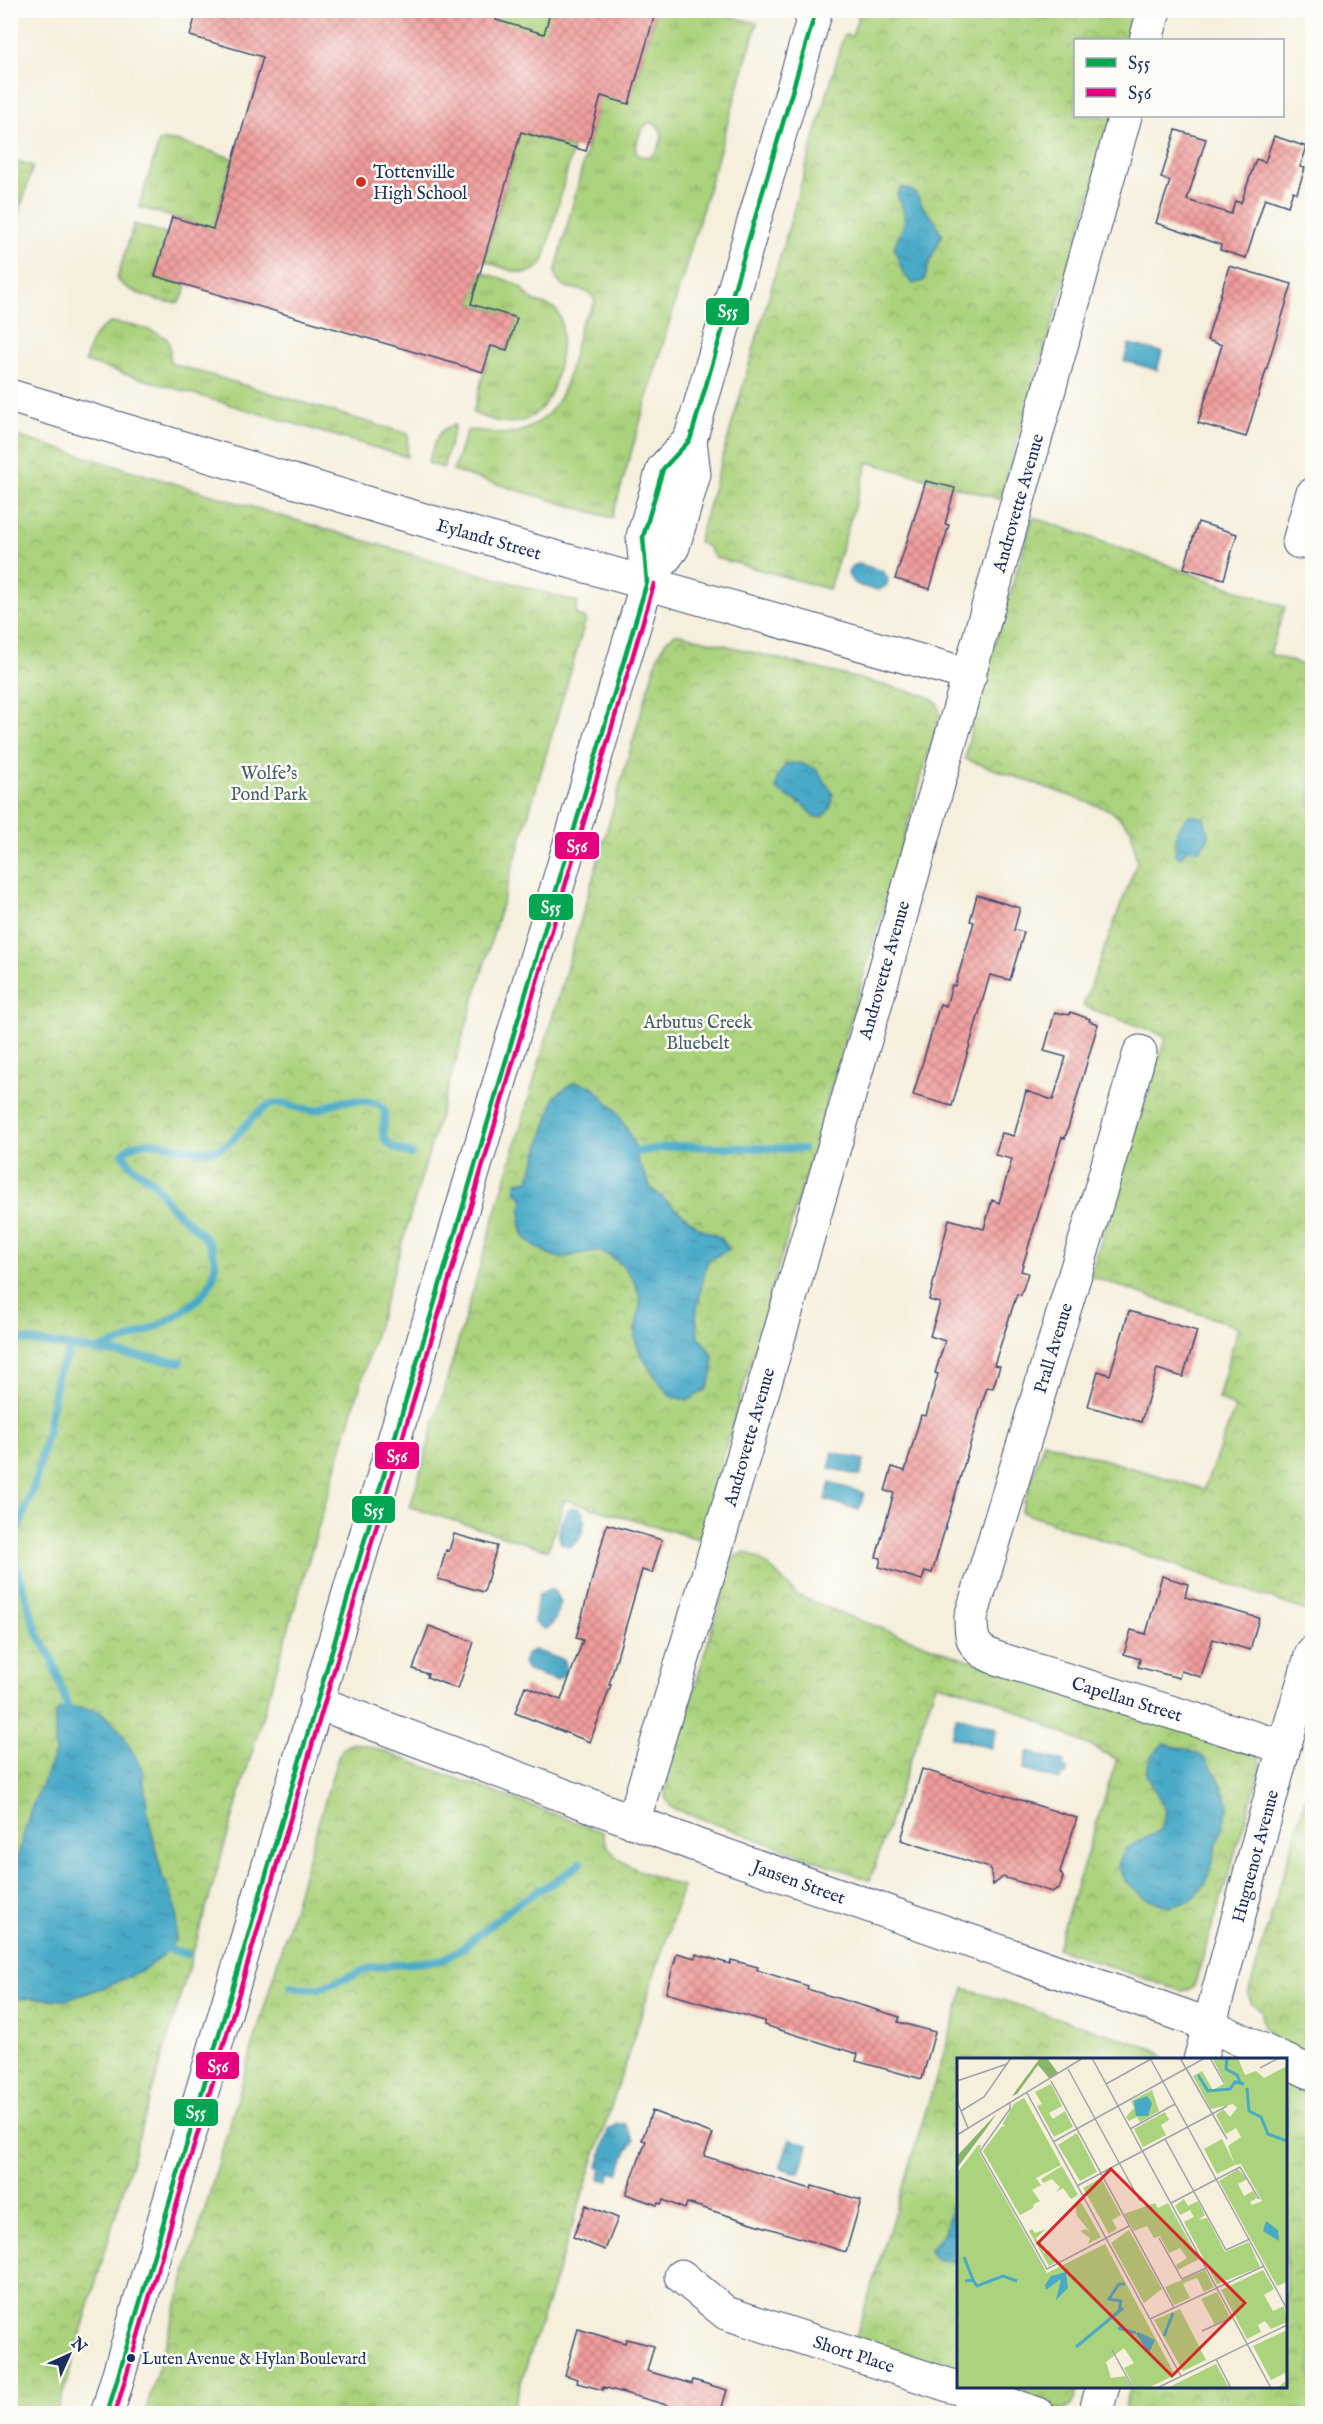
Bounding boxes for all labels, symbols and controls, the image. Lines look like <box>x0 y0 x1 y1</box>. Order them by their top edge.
legend <box>1074 39 1284 117</box>
text: S55 <box>1128 53 1151 76</box>
text: S56 <box>1128 83 1152 106</box>
place label: Tottenville High School <box>373 162 467 206</box>
marker: Tottenville High School <box>354 175 368 189</box>
line badge: S55 <box>705 297 750 326</box>
text: S55 <box>718 303 738 323</box>
street label: Androvette Avenue <box>988 431 1050 576</box>
street label: Eylandt Street <box>434 515 544 566</box>
park label: Wolfe's Pond Park <box>230 763 308 807</box>
line badge: S56 <box>554 831 600 860</box>
text: S56 <box>567 838 589 858</box>
line badge: S55 <box>528 893 574 921</box>
street label: Androvette Avenue <box>854 898 916 1043</box>
text: S55 <box>541 899 561 919</box>
park label: Arbutus Creek Bluebelt <box>643 1012 753 1056</box>
street label: Prall Avenue <box>1030 1300 1079 1397</box>
street label: Androvette Avenue <box>719 1365 781 1510</box>
line badge: S56 <box>374 1441 420 1470</box>
text: S56 <box>387 1448 409 1468</box>
line badge: S55 <box>351 1495 396 1524</box>
text: S55 <box>364 1502 384 1522</box>
street label: Capellan Street <box>1068 1673 1185 1728</box>
street label: Huguenot Avenue <box>1228 1788 1285 1925</box>
street label: Jansen Street <box>747 1855 848 1911</box>
line badge: S56 <box>195 2051 240 2080</box>
text: S56 <box>208 2058 230 2078</box>
inset map <box>957 2058 1287 2388</box>
line badge: S55 <box>173 2098 219 2127</box>
text: S55 <box>186 2104 206 2124</box>
north arrow <box>39 2325 99 2385</box>
street label: Short Place <box>810 2331 897 2379</box>
text: N <box>66 2333 90 2358</box>
place label: Luten Avenue & Hylan Boulevard <box>142 2350 367 2370</box>
marker: Luten Avenue & Hylan Boulevard <box>125 2352 137 2364</box>

